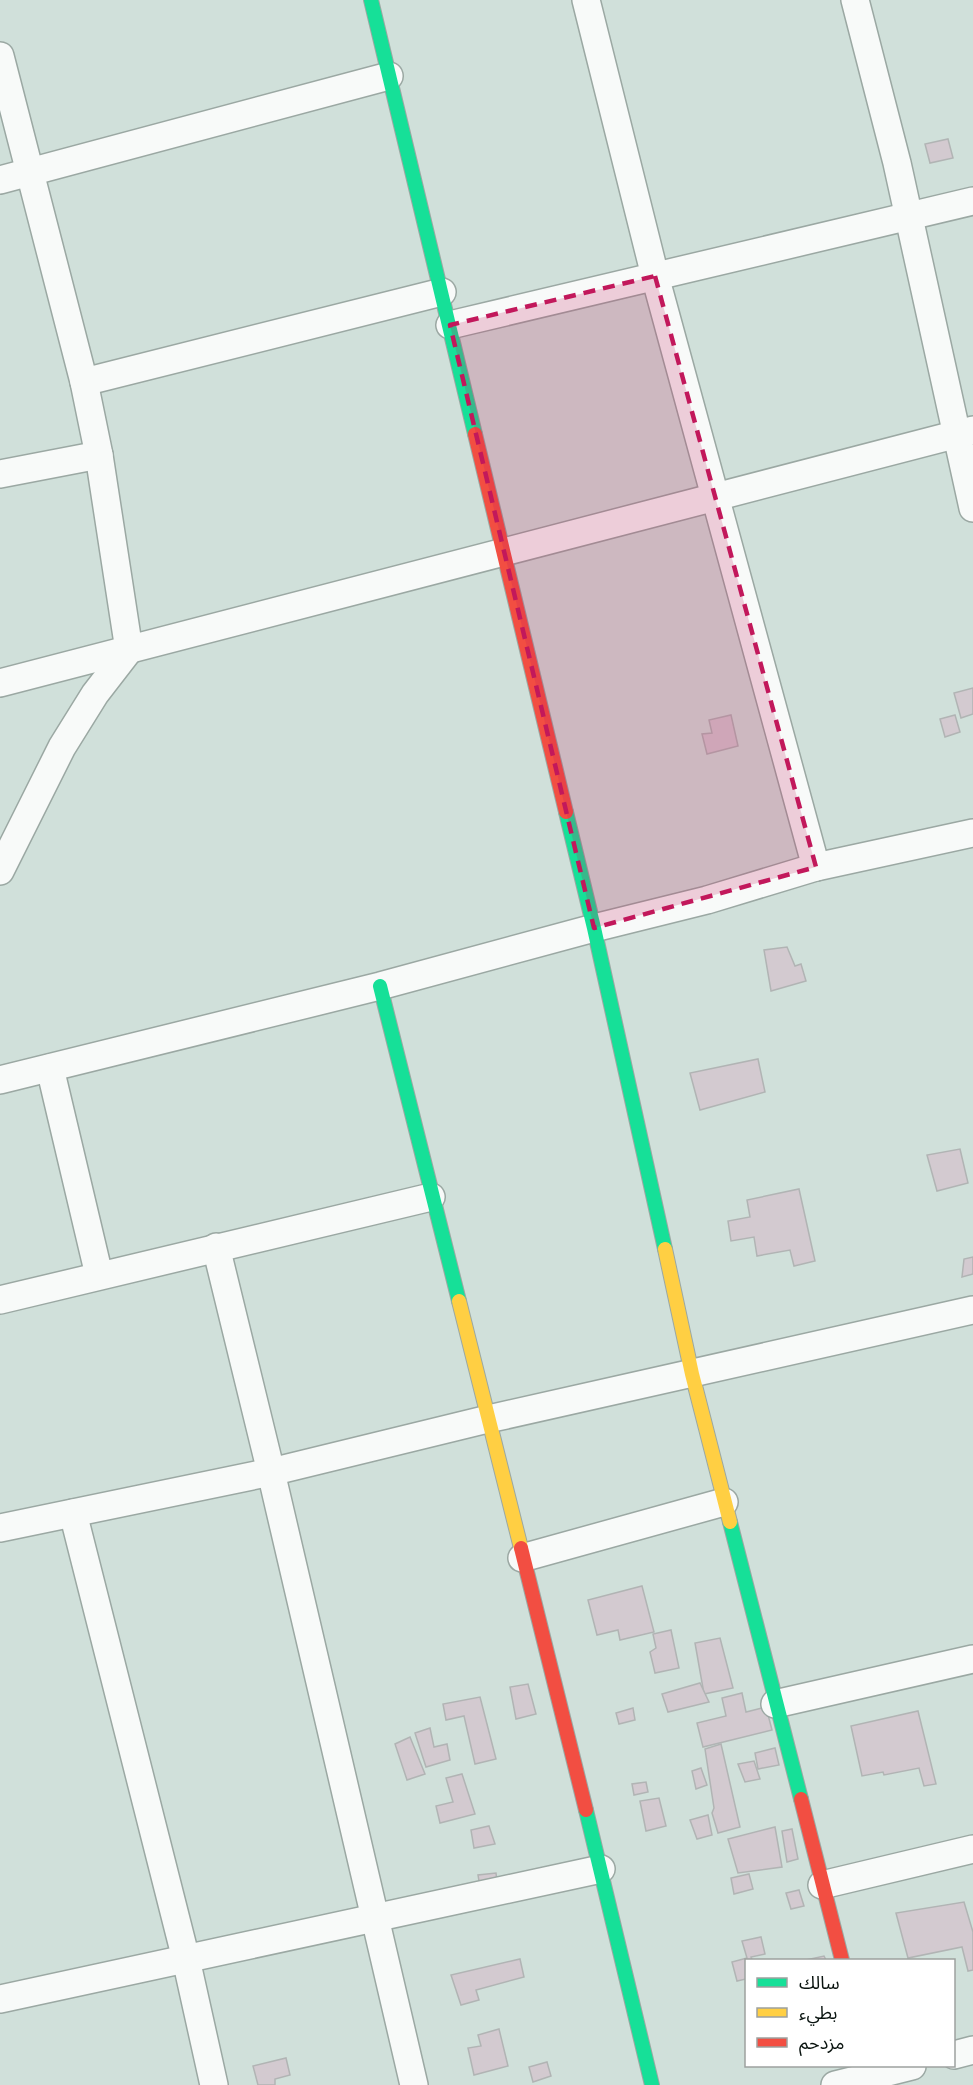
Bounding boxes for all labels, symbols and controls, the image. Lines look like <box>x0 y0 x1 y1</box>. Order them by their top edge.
legend <box>745 1959 955 2067</box>
text: سالك <box>799 1971 840 1993</box>
text: بطيء <box>799 2001 837 2026</box>
text: مزدحم <box>799 2031 844 2056</box>

